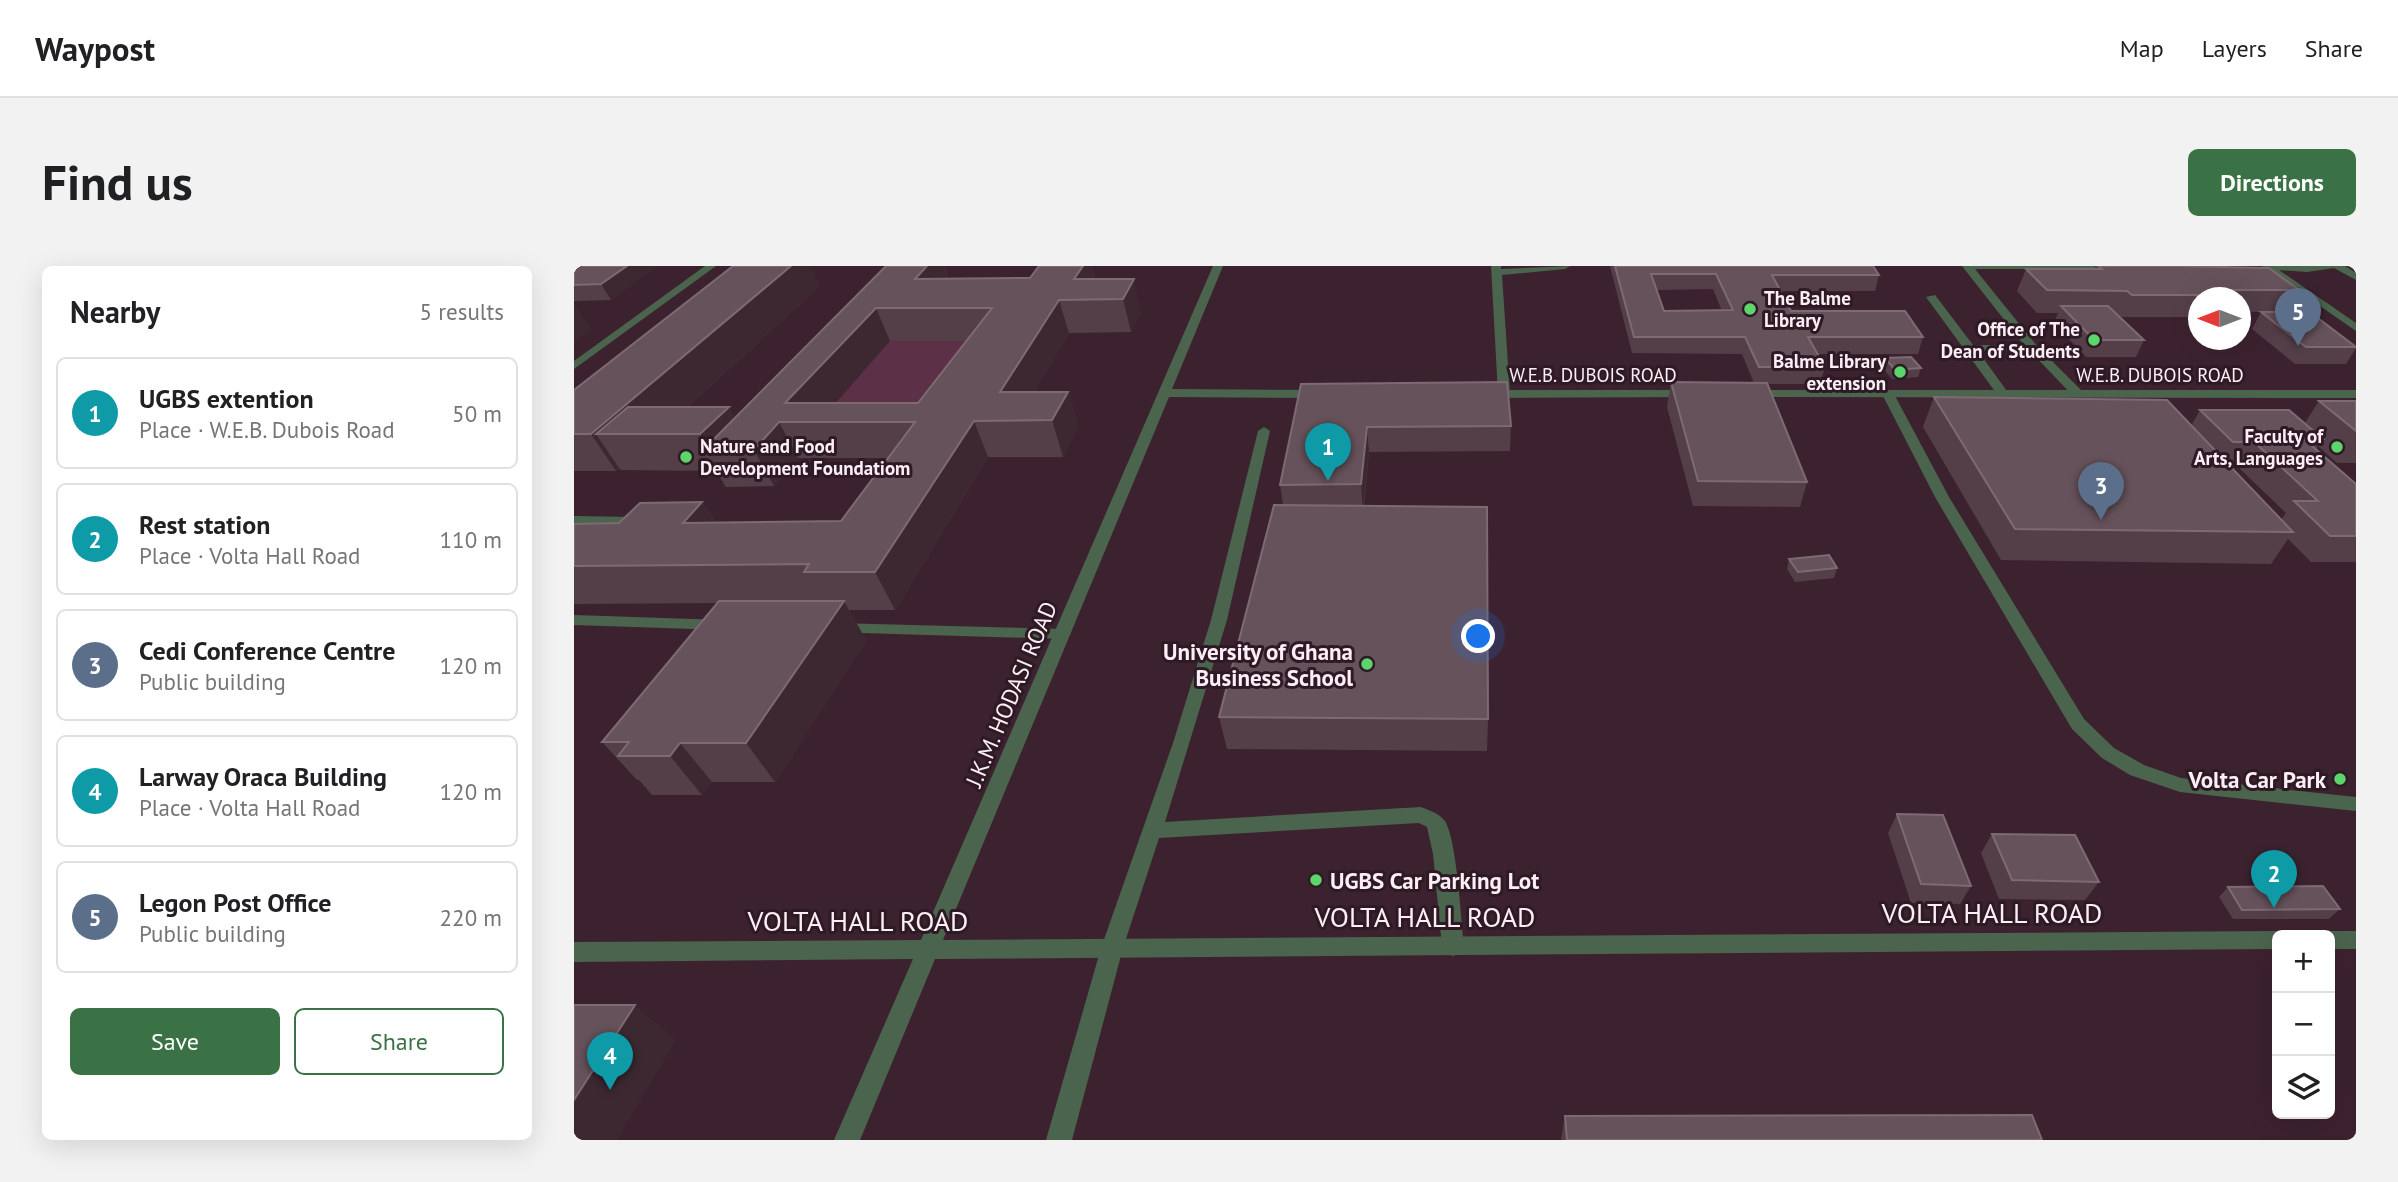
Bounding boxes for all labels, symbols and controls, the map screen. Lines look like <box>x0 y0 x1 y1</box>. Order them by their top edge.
text: Waypost <box>35 27 155 70</box>
text: Map <box>2120 33 2164 64</box>
text: Layers <box>2202 33 2267 64</box>
text: Share <box>2305 33 2363 64</box>
button: Directions <box>2188 149 2356 216</box>
text: Find us <box>42 150 193 214</box>
place label: The Balme Library <box>1764 286 1851 332</box>
north arrow <box>2188 287 2251 350</box>
pin: 5 <box>2275 288 2321 346</box>
text: Nearby <box>70 292 160 331</box>
text: 5 results <box>420 297 504 326</box>
marker: The Balme Library <box>1742 301 1758 317</box>
place label: Office of The Dean of Students <box>1941 317 2080 363</box>
marker: Office of The Dean of Students <box>2086 332 2102 348</box>
place label: Balme Library extension <box>1773 349 1887 395</box>
street label: W.E.B. DUBOIS ROAD <box>1509 363 1677 387</box>
street label: W.E.B. DUBOIS ROAD <box>2076 363 2244 387</box>
marker: Balme Library extension <box>1892 364 1908 380</box>
text: UGBS extention <box>139 382 314 415</box>
text: 1 <box>88 399 102 428</box>
text: 50 m <box>452 399 502 428</box>
text: Place · W.E.B. Dubois Road <box>139 415 395 444</box>
pin: 1 <box>1305 423 1351 481</box>
place label: Faculty of Arts, Languages <box>2194 424 2325 470</box>
place label: Nature and Food Development Foundatiom <box>700 434 910 480</box>
marker: Faculty of Arts, Languages <box>2329 439 2345 455</box>
marker: Nature and Food Development Foundatiom <box>678 449 694 465</box>
pin: 3 <box>2078 462 2124 520</box>
text: Rest station <box>139 508 270 541</box>
text: 2 <box>88 525 102 554</box>
text: 110 m <box>440 525 502 554</box>
text: Place · Volta Hall Road <box>139 541 361 570</box>
street label: J.K.M. HODASI ROAD <box>958 597 1063 792</box>
your location <box>1461 619 1495 653</box>
text: Cedi Conference Centre <box>139 634 395 667</box>
place label: University of Ghana Business School <box>1163 637 1353 692</box>
text: 3 <box>88 651 102 680</box>
text: 120 m <box>440 651 502 680</box>
marker: University of Ghana Business School <box>1359 656 1375 672</box>
text: Public building <box>139 667 286 696</box>
text: Larway Oraca Building <box>139 760 387 793</box>
place label: Volta Car Park <box>2188 765 2327 794</box>
marker: Volta Car Park <box>2332 771 2348 787</box>
text: 4 <box>88 777 102 806</box>
text: 120 m <box>440 777 502 806</box>
text: Place · Volta Hall Road <box>139 793 361 822</box>
pin: 2 <box>2251 850 2297 908</box>
place label: UGBS Car Parking Lot <box>1330 866 1539 895</box>
marker: UGBS Car Parking Lot <box>1308 872 1324 888</box>
text: Legon Post Office <box>139 886 332 919</box>
street label: VOLTA HALL ROAD <box>1881 894 2102 931</box>
street label: VOLTA HALL ROAD <box>1314 898 1535 935</box>
street label: VOLTA HALL ROAD <box>747 902 968 939</box>
text: 5 <box>88 903 102 932</box>
text: 220 m <box>440 903 502 932</box>
text: Public building <box>139 919 286 948</box>
map controls <box>2272 930 2335 1119</box>
button: + <box>2272 930 2335 993</box>
button: − <box>2272 993 2335 1056</box>
button: Save <box>70 1008 280 1075</box>
button: Share <box>294 1008 504 1075</box>
pin: 4 <box>587 1032 633 1090</box>
button: layers <box>2272 1056 2335 1119</box>

